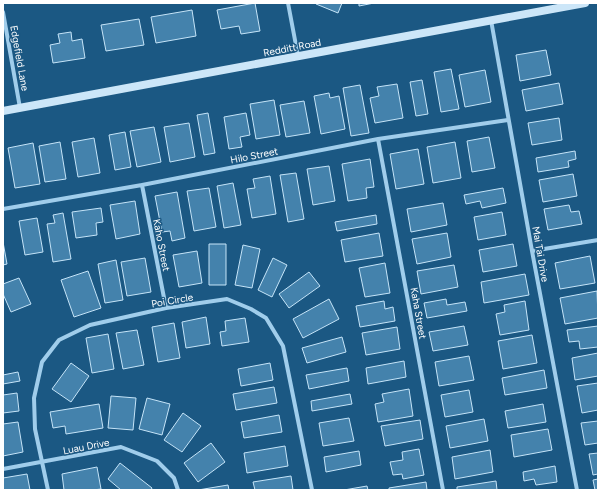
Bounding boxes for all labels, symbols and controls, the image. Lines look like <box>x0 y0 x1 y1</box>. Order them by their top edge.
street label: Edgefield Lane <box>7 24 32 92</box>
street label: Redditt Road <box>262 35 322 59</box>
street label: Hilo Street <box>229 144 279 166</box>
street label: Kaho Street <box>150 218 173 273</box>
street label: Mai Tai Drive <box>529 225 552 283</box>
street label: Kaha Street <box>408 286 429 340</box>
street label: Poi Circle <box>150 290 195 311</box>
street label: Luau Drive <box>62 436 111 457</box>

